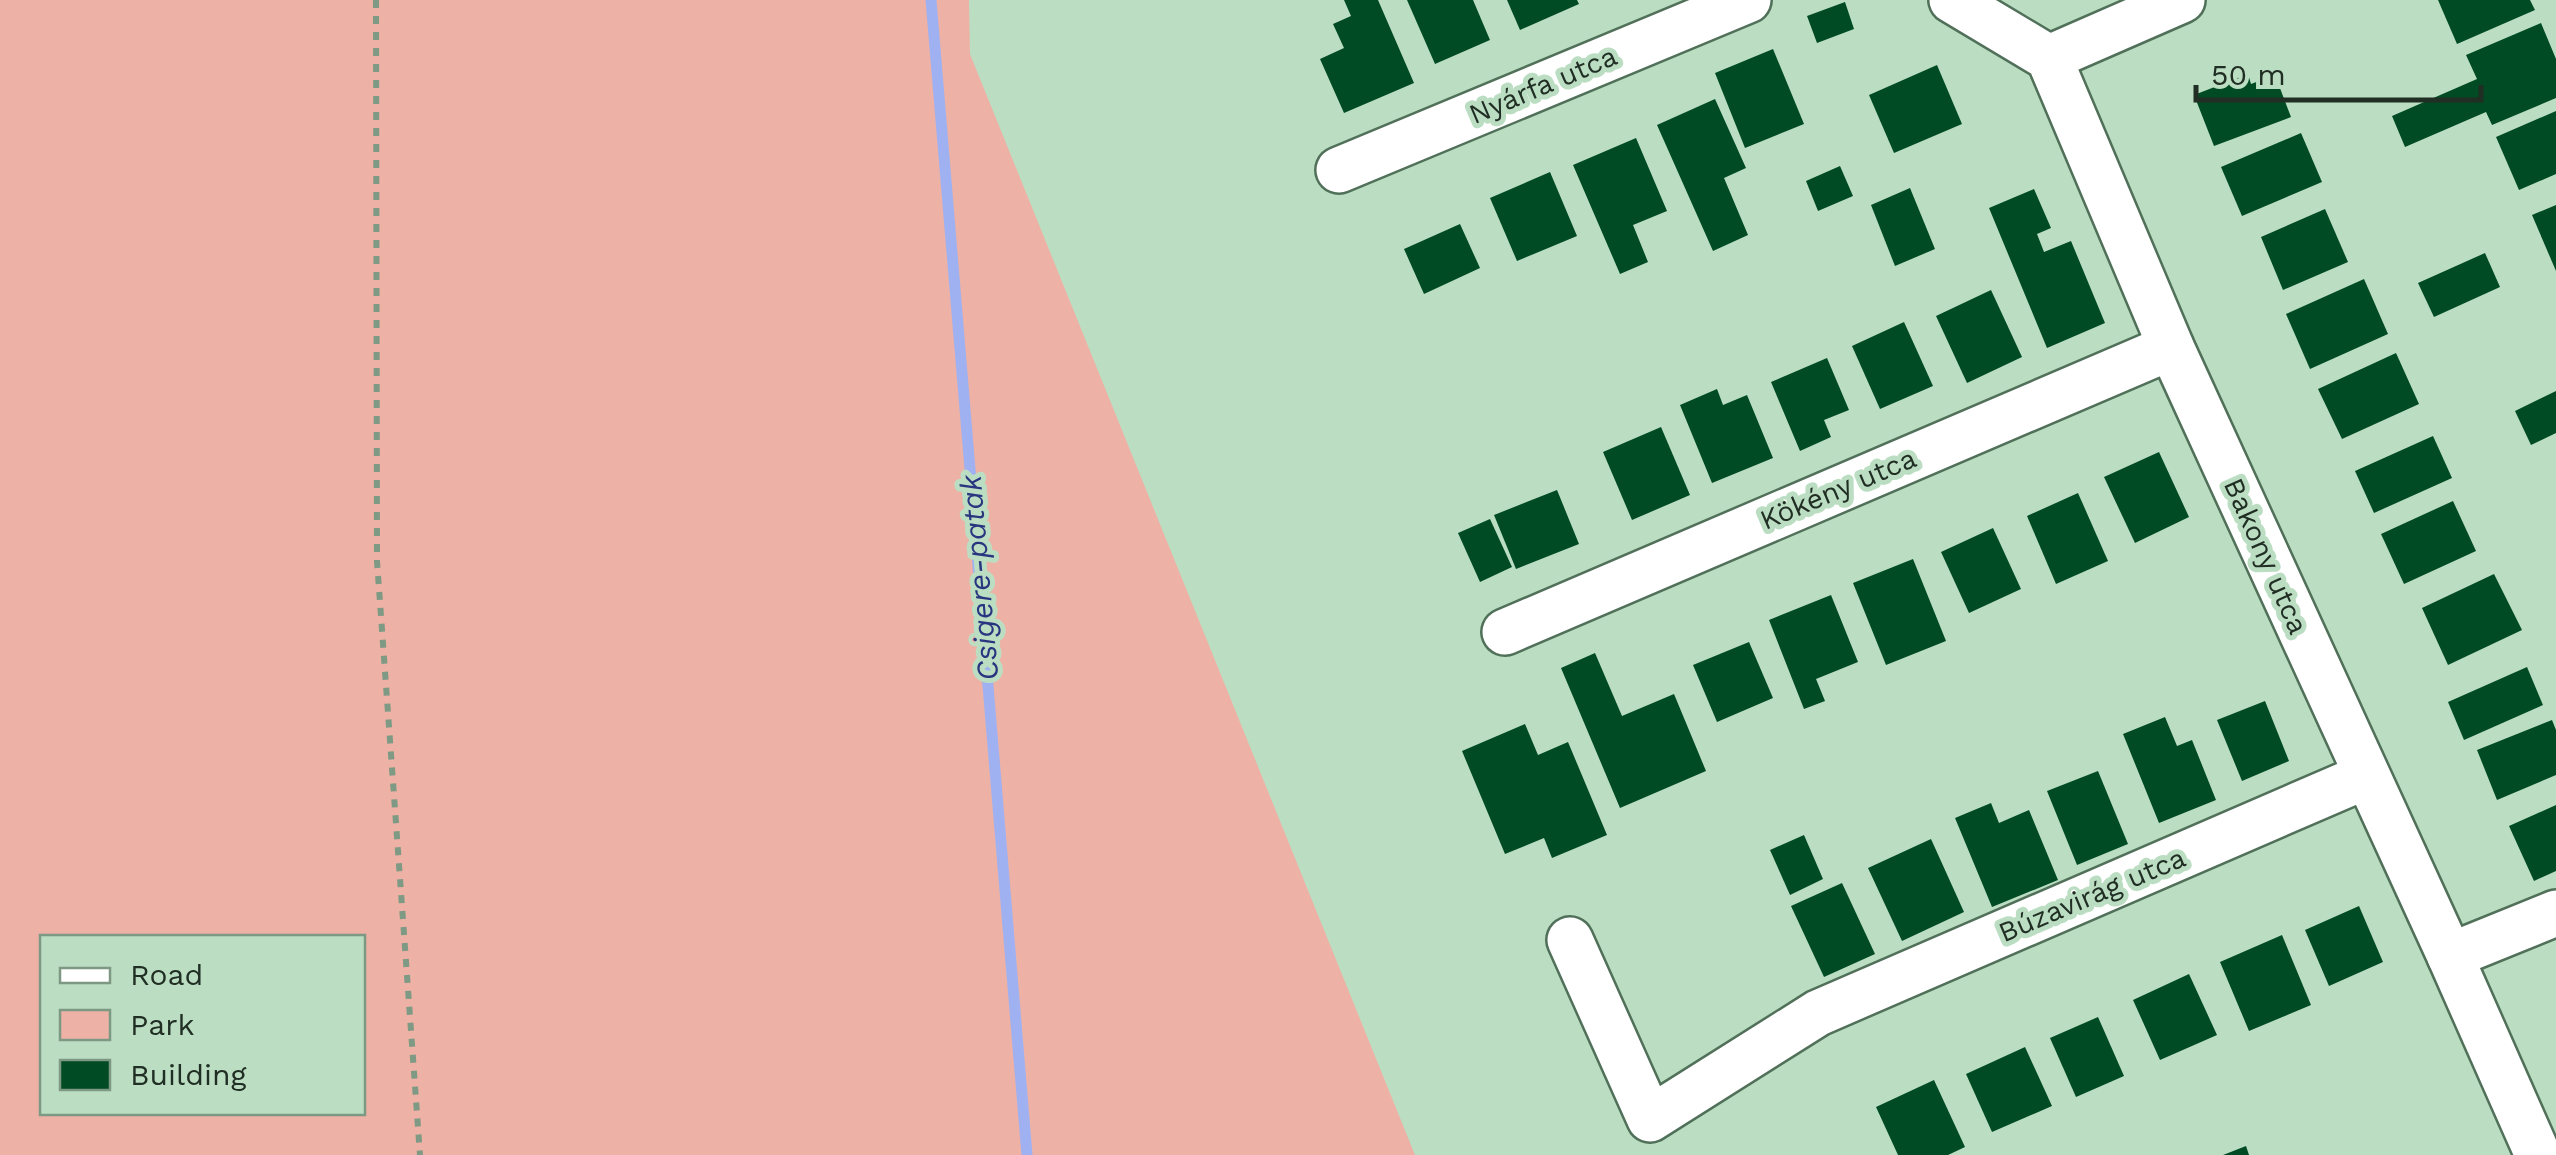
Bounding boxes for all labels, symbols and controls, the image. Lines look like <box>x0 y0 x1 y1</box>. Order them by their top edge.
street label: Nyárfa utca <box>1464 39 1622 131</box>
scale bar <box>2196 40 2481 102</box>
text: 50 m <box>2211 57 2286 92</box>
street label: Kökény utca <box>1755 441 1921 537</box>
water label: Csigere-patak <box>952 472 1005 682</box>
street label: Bakony utca <box>2217 473 2315 639</box>
street label: Búzavirág utca <box>1994 841 2191 949</box>
legend <box>40 935 365 1115</box>
text: Road <box>130 957 203 992</box>
text: Park <box>130 1007 195 1042</box>
text: Building <box>130 1057 247 1092</box>

